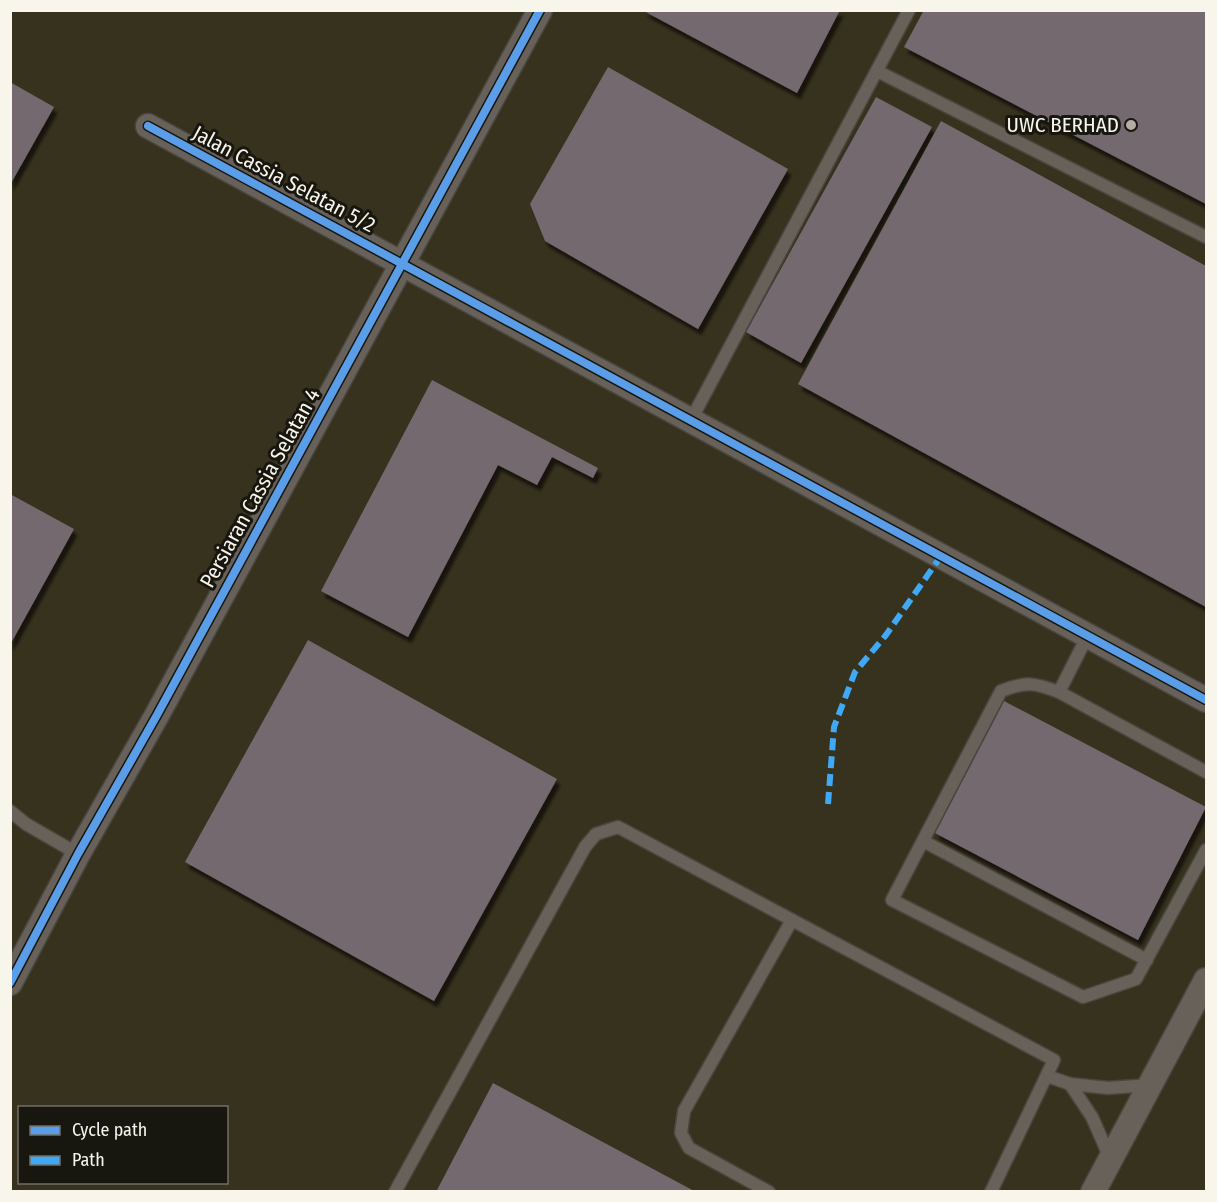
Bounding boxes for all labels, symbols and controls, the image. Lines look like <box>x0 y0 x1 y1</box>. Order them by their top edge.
place label: UWC BERHAD <box>1007 112 1119 138</box>
marker: UWC BERHAD <box>1124 118 1138 132</box>
street label: Jalan Cassia Selatan 5/2 <box>188 120 380 238</box>
street label: Persiaran Cassia Selatan 4 <box>194 384 326 592</box>
legend <box>18 1106 228 1184</box>
text: Cycle path <box>72 1119 147 1141</box>
text: Path <box>72 1149 105 1171</box>

